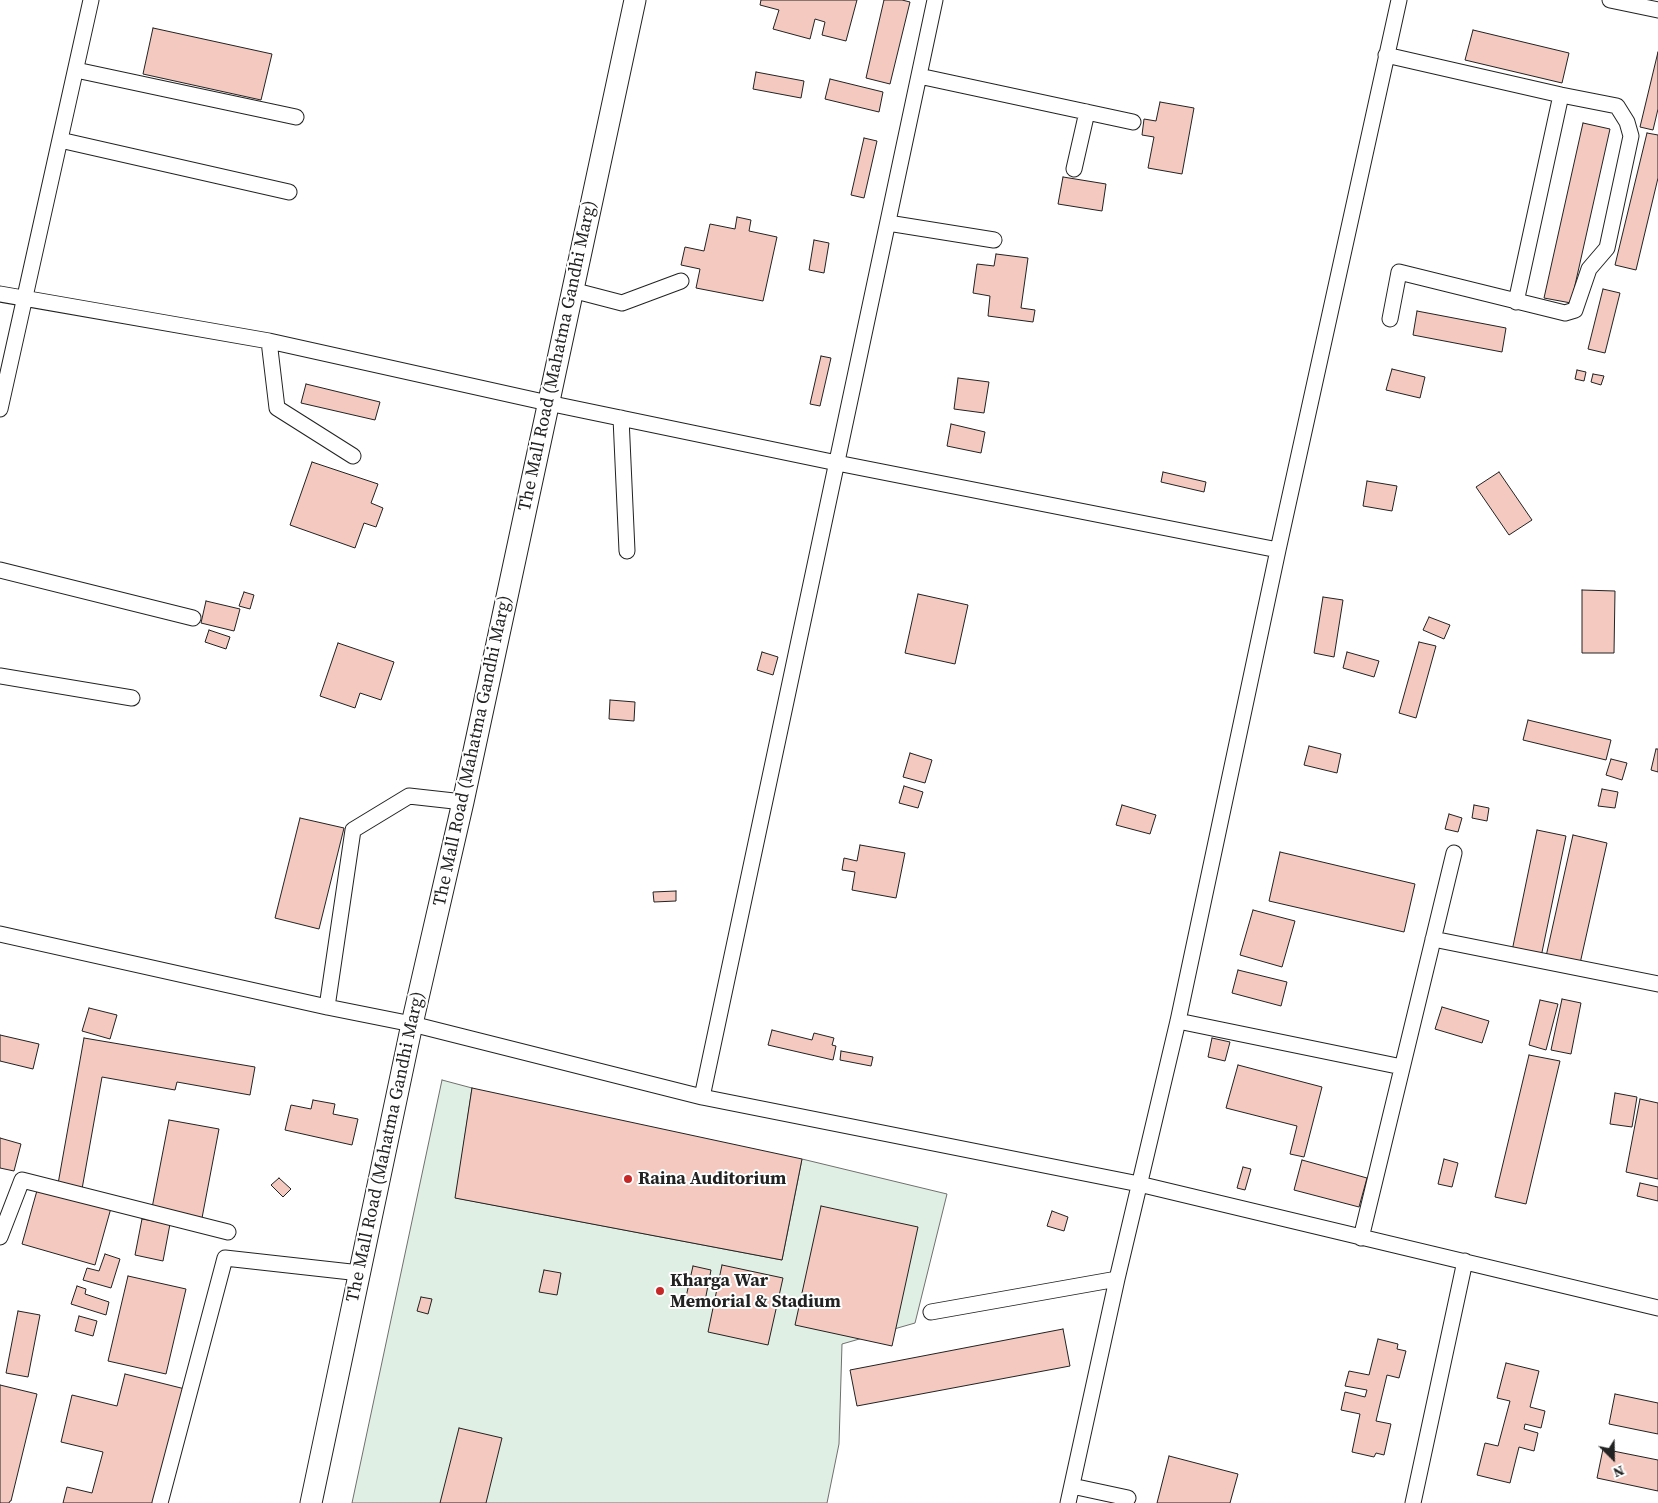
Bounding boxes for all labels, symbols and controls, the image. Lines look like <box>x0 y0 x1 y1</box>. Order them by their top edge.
street label: The Mall Road (Mahatma Gandhi Marg) <box>514 199 602 513</box>
street label: The Mall Road (Mahatma Gandhi Marg) <box>429 594 517 908</box>
street label: The Mall Road (Mahatma Gandhi Marg) <box>342 990 430 1304</box>
place label: Raina Auditorium <box>638 1168 786 1190</box>
marker: Raina Auditorium <box>622 1173 634 1185</box>
place label: Kharga War Memorial & Stadium <box>670 1270 841 1312</box>
marker: Kharga War Memorial & Stadium <box>654 1285 666 1297</box>
north arrow <box>1588 1433 1638 1483</box>
text: N <box>1610 1461 1627 1483</box>

